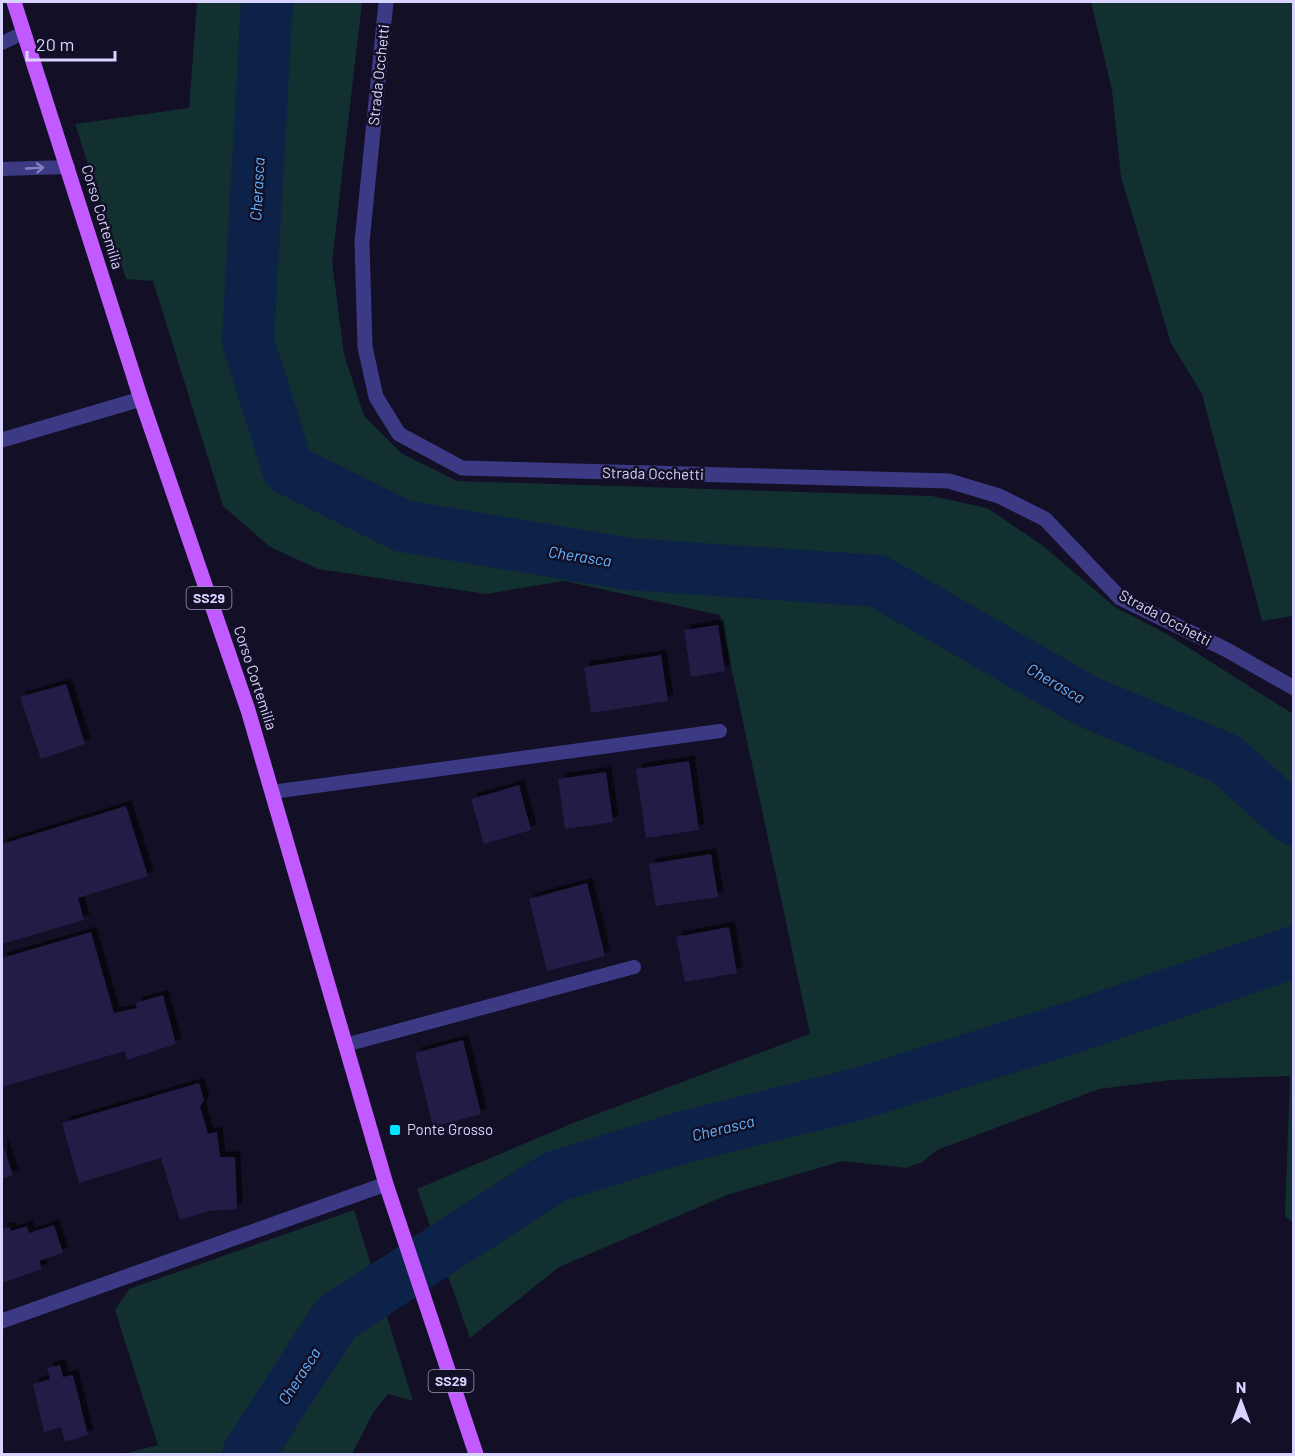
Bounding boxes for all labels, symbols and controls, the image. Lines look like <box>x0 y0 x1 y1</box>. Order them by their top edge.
street label: Strada Occhetti <box>364 23 392 126</box>
scale bar <box>27 24 116 62</box>
text: 20 m <box>36 33 74 55</box>
water label: Cherasca <box>245 157 268 221</box>
one-way arrow <box>24 162 44 174</box>
street label: Corso Cortemilia <box>79 162 127 271</box>
street label: Strada Occhetti <box>602 463 704 483</box>
water label: Cherasca <box>547 541 613 570</box>
street label: Strada Occhetti <box>1116 585 1215 649</box>
road number: SS29 <box>186 587 232 609</box>
street label: Corso Cortemilia <box>231 623 281 732</box>
water label: Cherasca <box>1024 658 1089 707</box>
water label: Cherasca <box>690 1111 756 1144</box>
place label: Ponte Grosso <box>407 1120 493 1138</box>
marker: Ponte Grosso <box>388 1123 402 1137</box>
water label: Cherasca <box>273 1344 324 1408</box>
road number: SS29 <box>428 1370 474 1392</box>
north arrow <box>1211 1372 1271 1432</box>
text: N <box>1236 1377 1246 1396</box>

